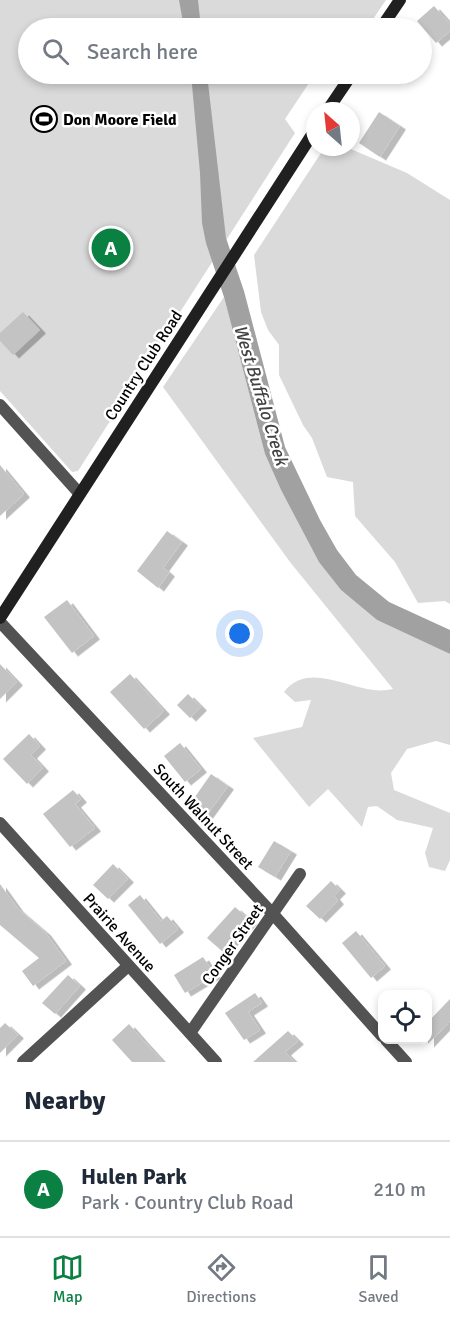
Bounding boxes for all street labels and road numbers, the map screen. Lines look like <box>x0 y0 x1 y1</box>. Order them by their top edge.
street label: Country Club Road <box>101 307 187 424</box>
street label: South Walnut Street <box>149 759 258 874</box>
street label: Prairie Avenue <box>79 889 160 976</box>
street label: Conger Street <box>198 900 268 989</box>

